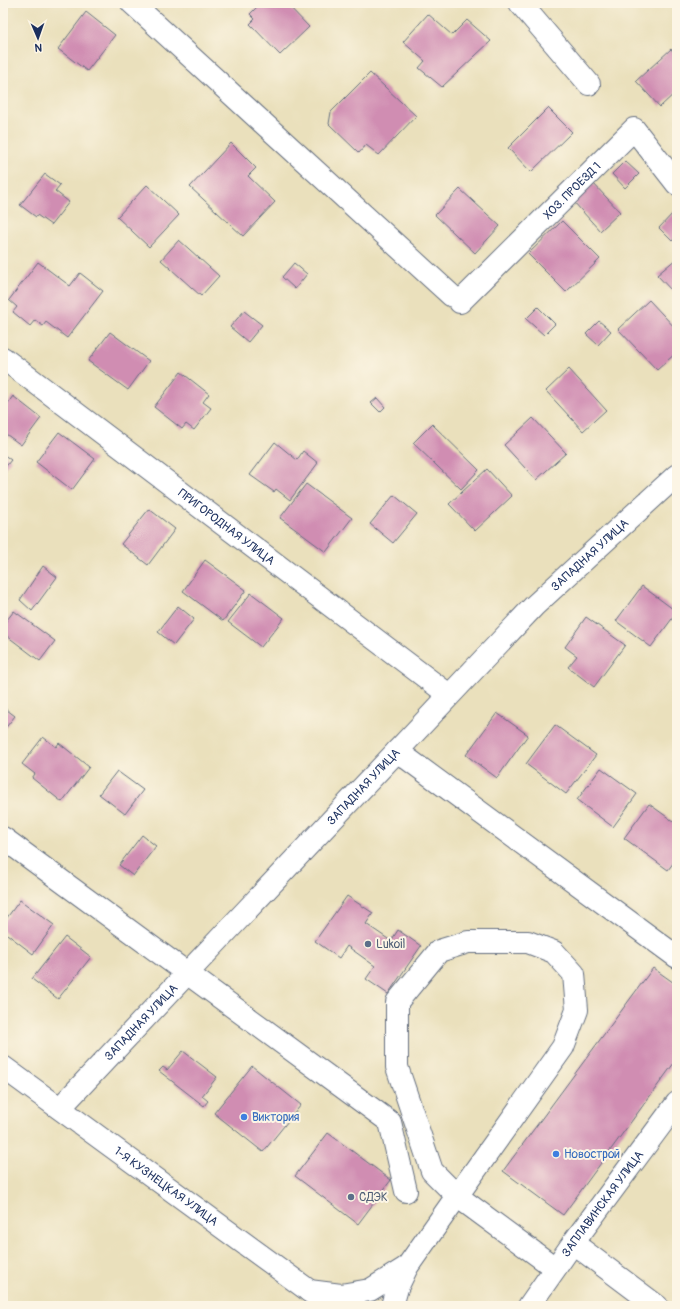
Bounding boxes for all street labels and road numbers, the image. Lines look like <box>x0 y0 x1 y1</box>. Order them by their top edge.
street label: ХОЗ. ПРОЕЗД 1 <box>540 159 604 222</box>
street label: ПРИГОРОДНАЯ УЛИЦА <box>175 485 278 568</box>
street label: ЗАПАДНАЯ УЛИЦА <box>548 515 632 594</box>
street label: ЗАПАДНАЯ УЛИЦА <box>324 745 403 828</box>
street label: ЗАПАДНАЯ УЛИЦА <box>101 981 181 1064</box>
street label: 1-Я КУЗНЕЦКАЯ УЛИЦА <box>111 1143 221 1229</box>
street label: ЗАПЛАВИНСКАЯ УЛИЦА <box>558 1147 647 1260</box>

